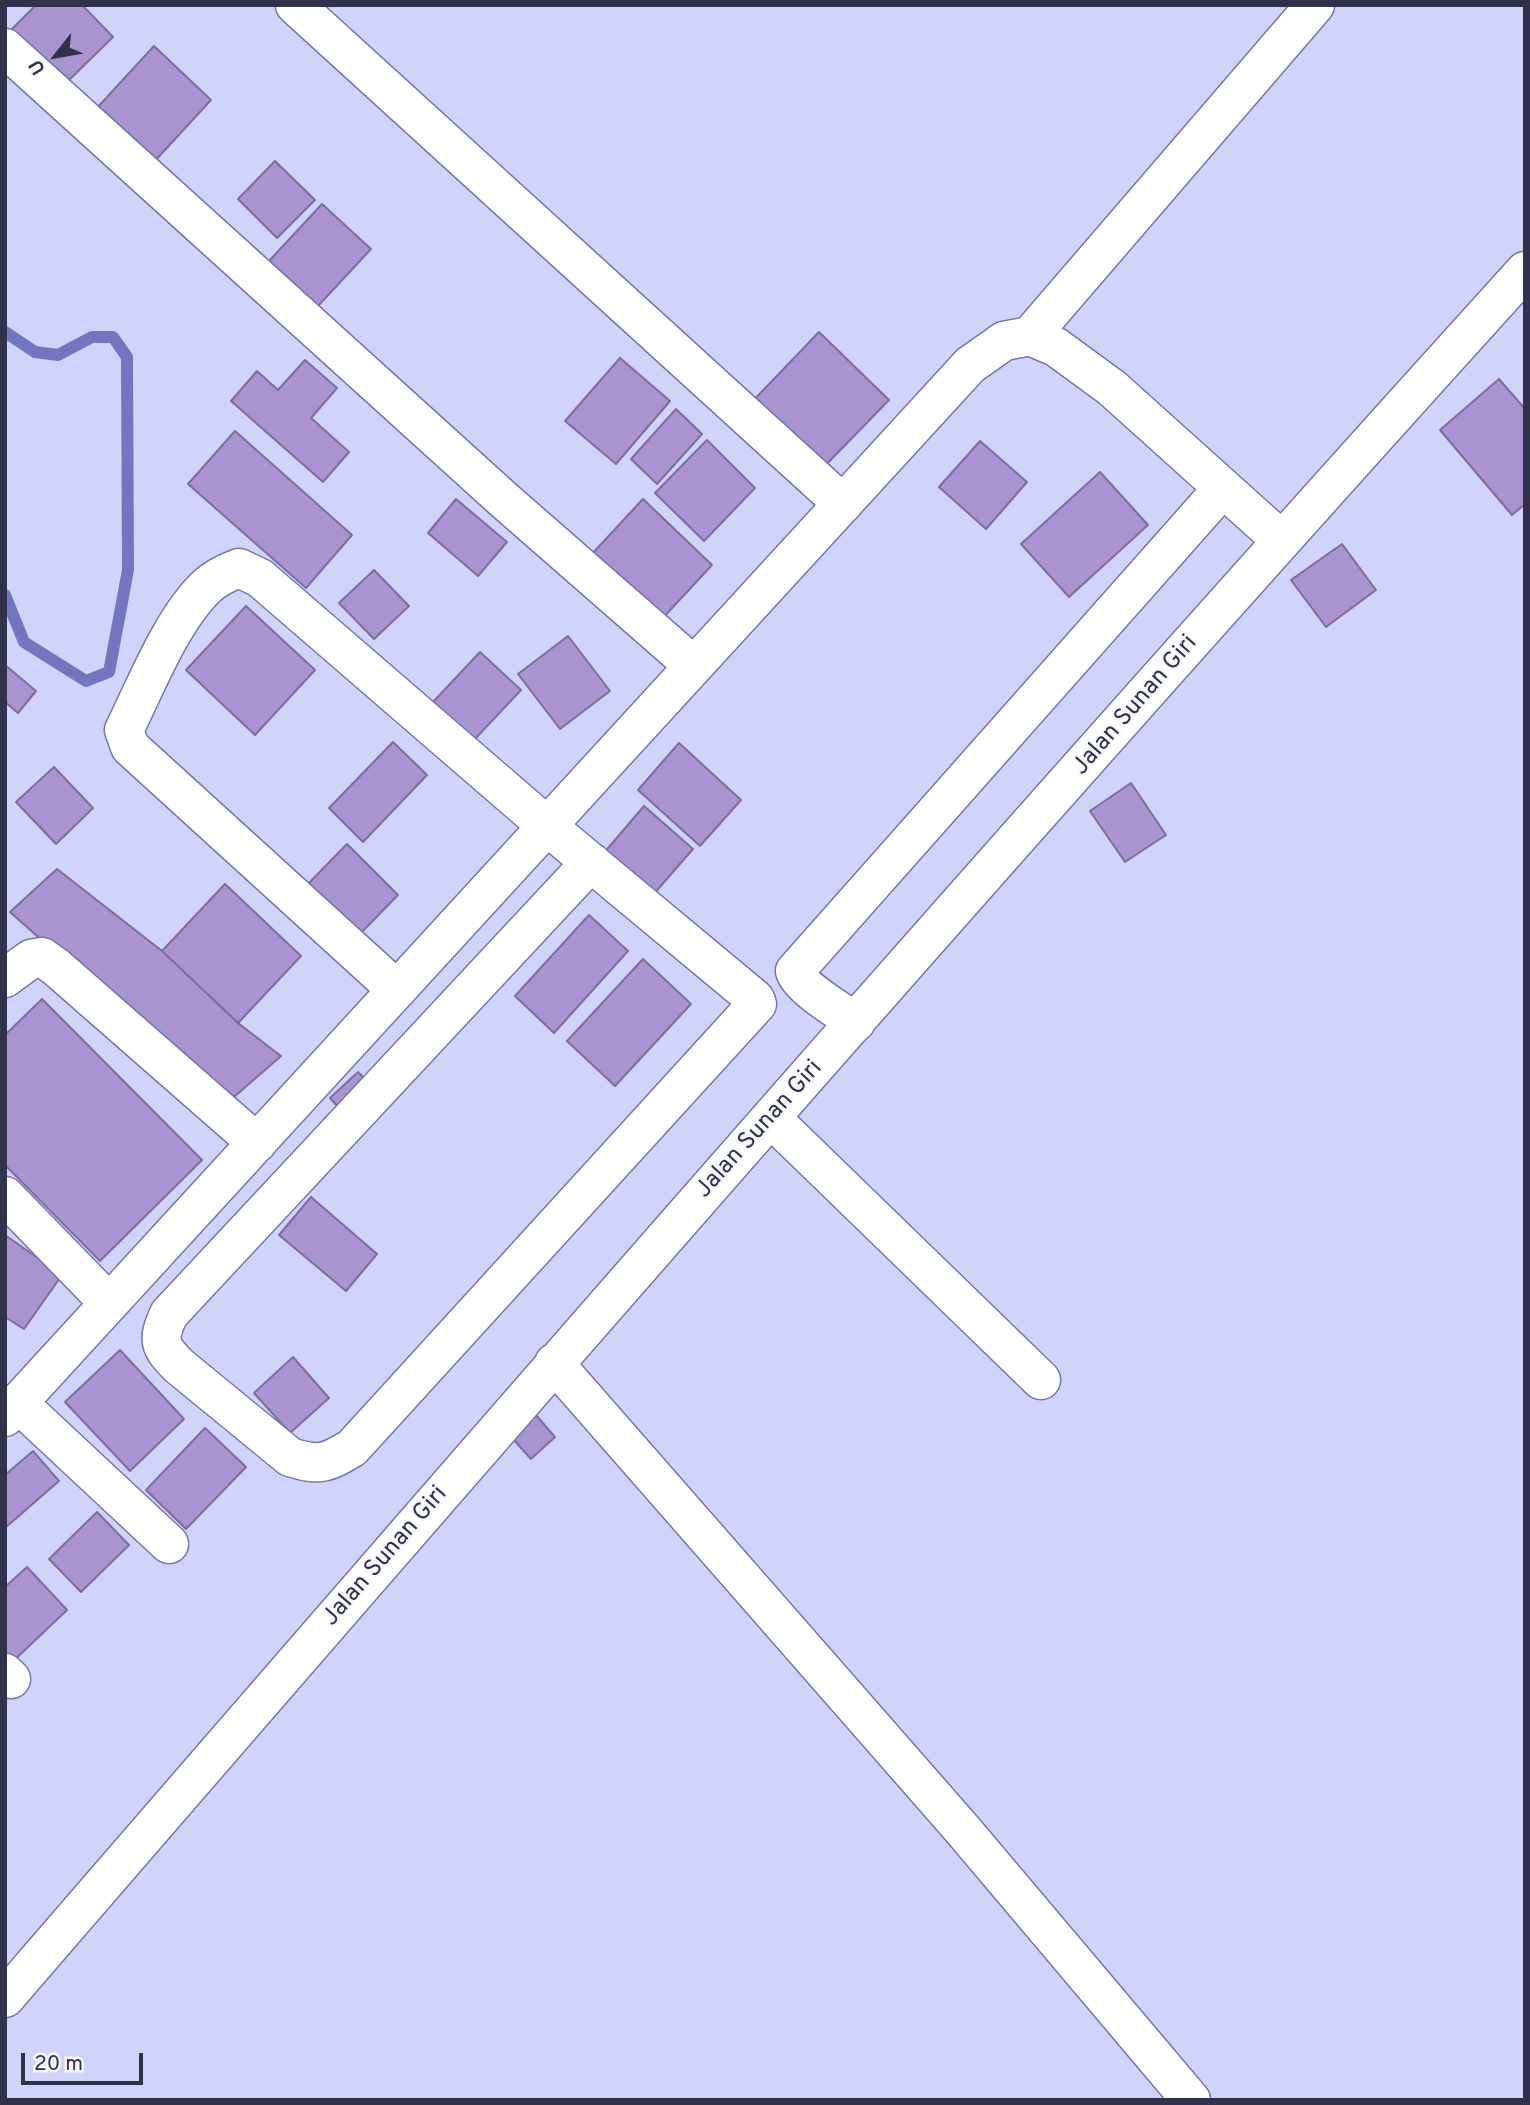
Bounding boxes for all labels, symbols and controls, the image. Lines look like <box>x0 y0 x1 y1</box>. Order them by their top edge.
north arrow <box>21 21 91 91</box>
text: U <box>24 55 52 79</box>
street label: Jalan Sunan Giri <box>1067 630 1205 782</box>
street label: Jalan Sunan Giri <box>690 1055 830 1205</box>
street label: Jalan Sunan Giri <box>317 1481 455 1633</box>
scale bar <box>24 2038 147 2082</box>
text: 20 m <box>34 2051 83 2078</box>

